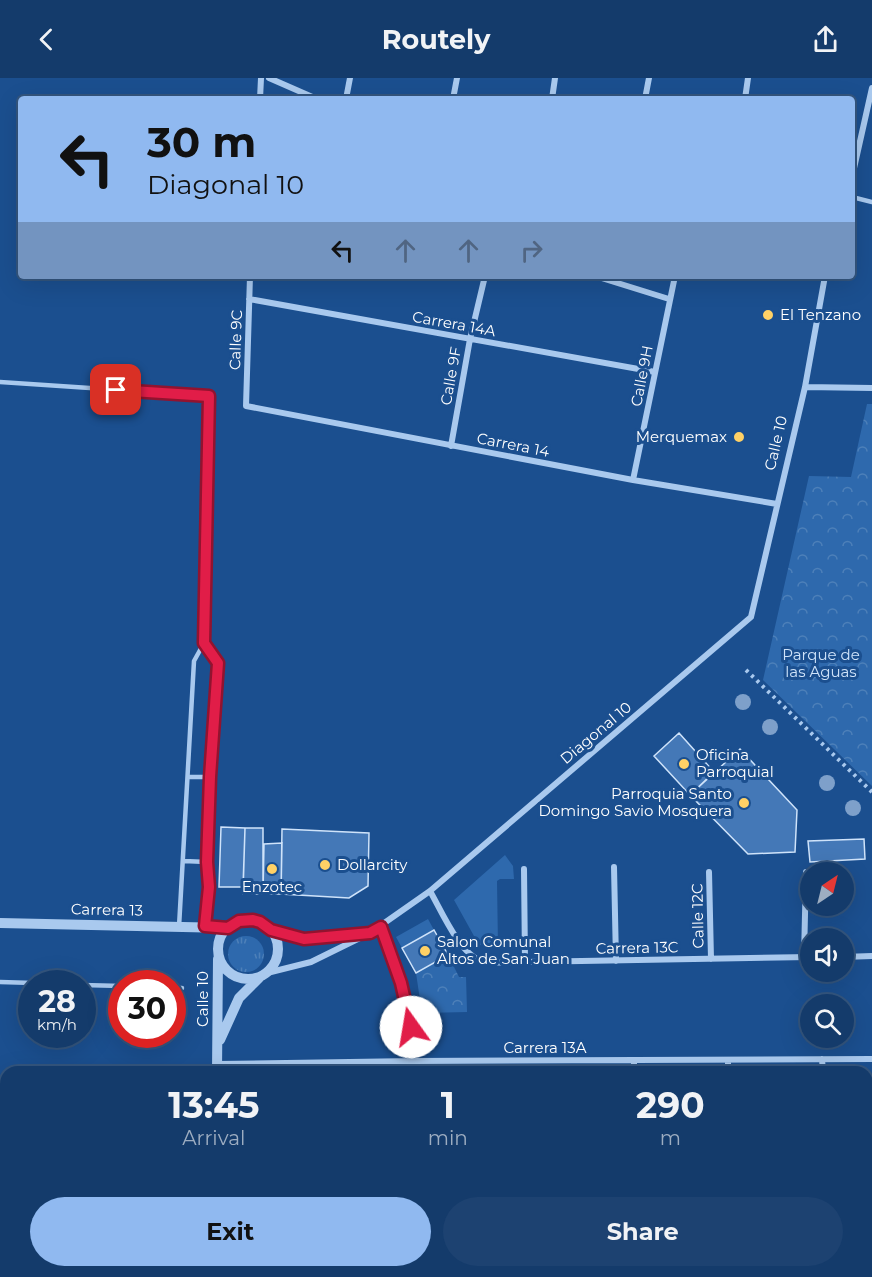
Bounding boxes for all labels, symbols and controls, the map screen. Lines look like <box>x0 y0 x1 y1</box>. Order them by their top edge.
icon: back <box>30 23 63 56</box>
text: Routely <box>382 23 490 56</box>
icon: share <box>809 23 842 56</box>
text: 30 m <box>147 116 256 168</box>
icon: left <box>48 120 126 198</box>
text: Diagonal 10 <box>147 168 304 201</box>
icon: left <box>326 234 359 267</box>
icon: ahead <box>389 234 422 267</box>
icon: ahead <box>452 234 485 267</box>
icon: right <box>515 234 548 267</box>
place label: El Tenzano <box>780 305 861 324</box>
street label: Carrera 14A <box>411 307 498 340</box>
marker: El Tenzano <box>761 308 775 322</box>
street label: Calle 9C <box>225 309 246 370</box>
street label: Calle 9H <box>626 344 657 408</box>
street label: Calle 9F <box>436 345 465 407</box>
pin <box>90 364 141 415</box>
icon: arrive <box>99 373 132 406</box>
street label: Calle 10 <box>760 414 791 472</box>
place label: Merquemax <box>636 427 727 446</box>
street label: Carrera 14 <box>475 428 551 461</box>
marker: Merquemax <box>732 430 746 444</box>
park label: Parque de las Aguas <box>782 645 860 681</box>
street label: Diagonal 10 <box>556 697 635 768</box>
place label: Oficina Parroquial <box>696 745 774 781</box>
marker: Oficina Parroquial <box>677 757 691 771</box>
place label: Parroquia Santo Domingo Savio Mosquera <box>538 784 732 820</box>
marker: Parroquia Santo Domingo Savio Mosquera <box>737 796 751 810</box>
place label: Dollarcity <box>337 855 408 874</box>
marker: Dollarcity <box>318 858 332 872</box>
marker: Enzotec <box>265 862 279 876</box>
north arrow <box>800 862 854 916</box>
map controls <box>800 862 854 1048</box>
place label: Enzotec <box>242 877 302 896</box>
street label: Calle 12C <box>687 883 708 949</box>
street label: Carrera 13 <box>71 899 143 920</box>
button: sound <box>800 928 854 982</box>
place label: Salon Comunal Altos de San Juan <box>437 932 570 968</box>
street label: Carrera 13C <box>595 937 679 958</box>
marker: Salon Comunal Altos de San Juan <box>418 944 432 958</box>
speed limit sign: 30 <box>108 970 186 1048</box>
street label: Calle 10 <box>193 971 212 1027</box>
text: 28 <box>38 983 76 1020</box>
button: search <box>800 994 854 1048</box>
position arrow <box>379 995 443 1059</box>
text: km/h <box>37 1015 77 1034</box>
street label: Carrera 13A <box>503 1038 587 1057</box>
text: 13:45 <box>168 1083 259 1127</box>
text: 1 <box>441 1083 455 1127</box>
text: 290 <box>636 1083 705 1127</box>
text: Arrival <box>182 1126 245 1150</box>
text: min <box>428 1126 468 1150</box>
text: m <box>660 1126 681 1150</box>
button: Exit <box>30 1197 431 1266</box>
button: Share <box>443 1197 843 1266</box>

